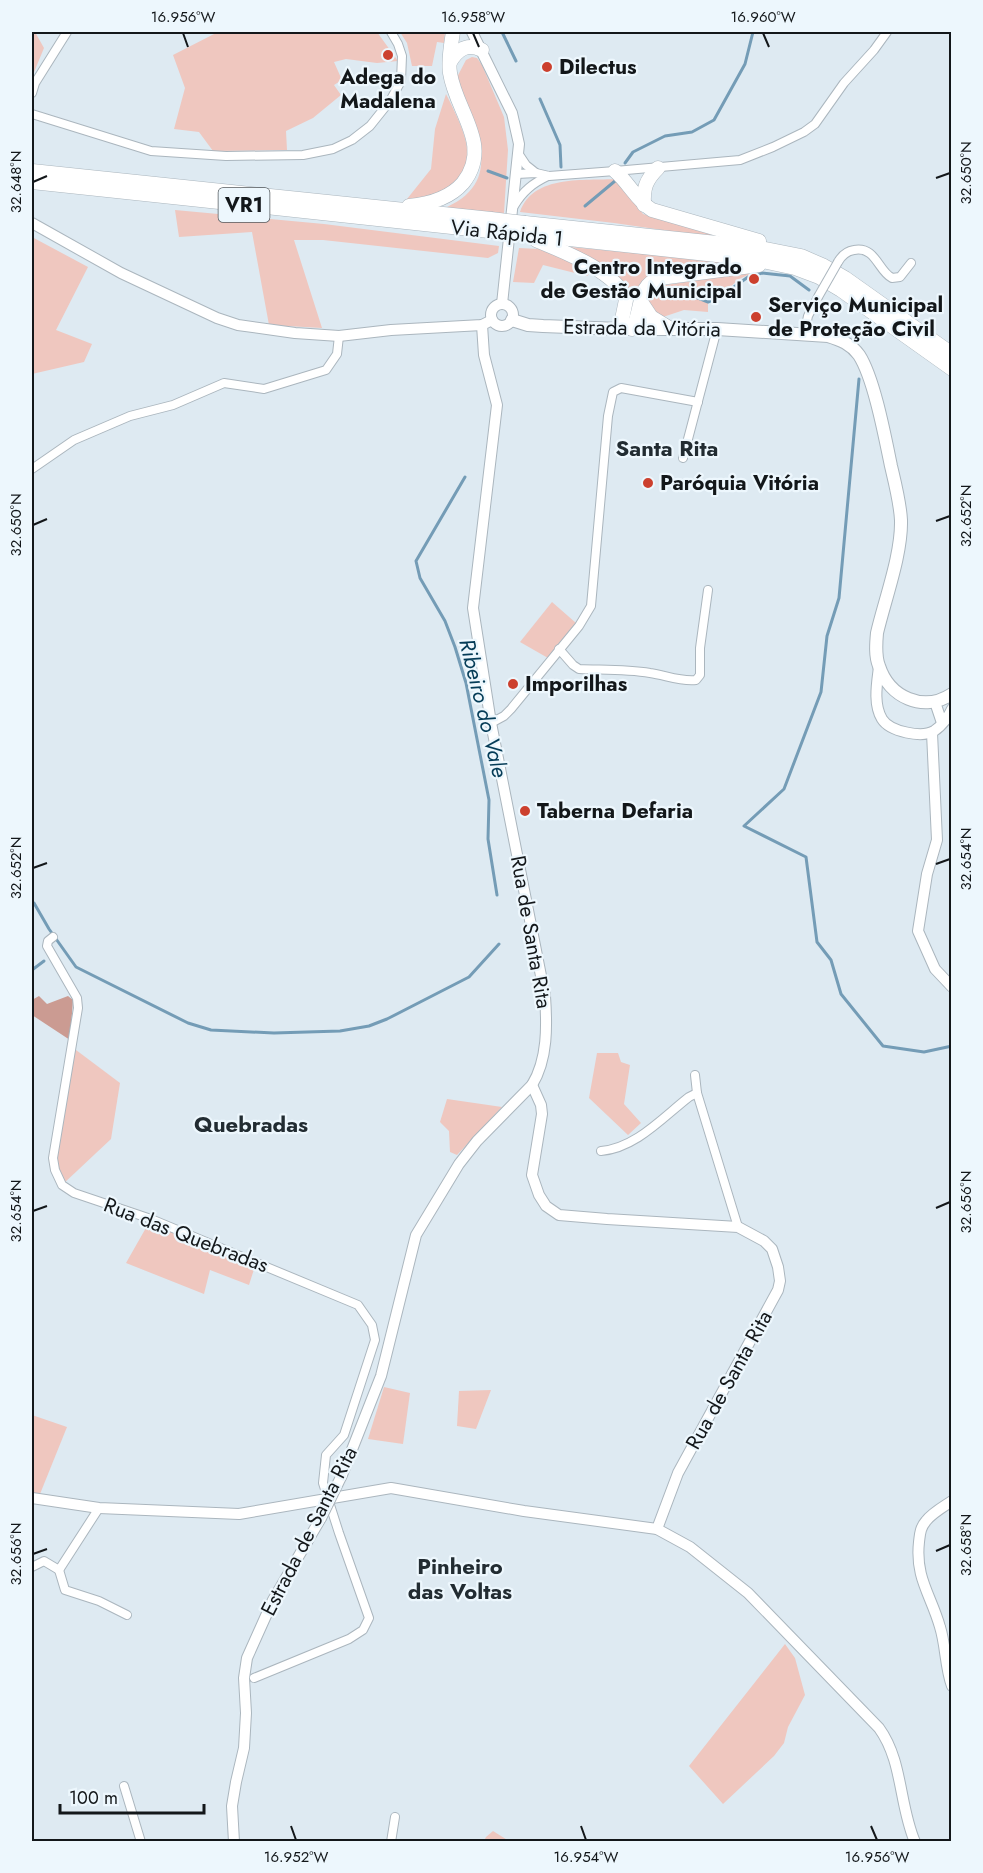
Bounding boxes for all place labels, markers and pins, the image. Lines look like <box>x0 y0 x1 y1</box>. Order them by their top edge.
marker: Adega do Madalena <box>381 48 395 62</box>
place label: Dilectus <box>559 52 637 82</box>
marker: Dilectus <box>540 60 554 74</box>
place label: Adega do Madalena <box>339 62 436 116</box>
place label: Centro Integrado de Gestão Municipal <box>540 252 742 306</box>
marker: Centro Integrado de Gestão Municipal <box>747 272 761 286</box>
place label: Serviço Municipal de Proteção Civil <box>768 290 943 344</box>
marker: Serviço Municipal de Proteção Civil <box>749 310 763 324</box>
place label: Paróquia Vitória <box>660 468 819 498</box>
marker: Paróquia Vitória <box>641 476 655 490</box>
place label: Imporilhas <box>525 669 628 699</box>
marker: Imporilhas <box>506 677 520 691</box>
place label: Taberna Defaria <box>537 796 693 826</box>
marker: Taberna Defaria <box>518 804 532 818</box>

